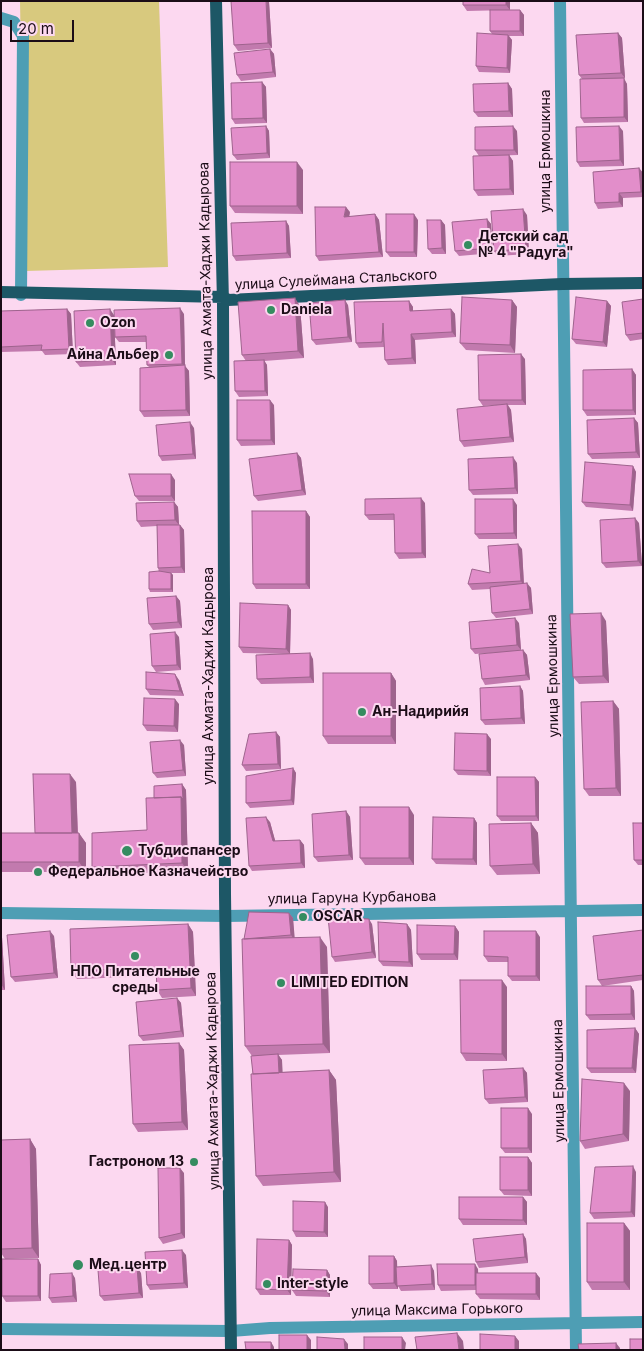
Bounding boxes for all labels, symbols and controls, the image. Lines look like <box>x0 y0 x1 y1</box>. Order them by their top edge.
scale bar <box>12 10 76 42</box>
text: 20 m <box>18 19 54 38</box>
street label: улица Ермошкина <box>538 89 554 213</box>
street label: улица Ахмата-Хаджи Кадырова <box>196 162 216 380</box>
place label: Детский сад № 4 "Радуга" <box>478 229 574 262</box>
marker: Детский сад № 4 "Радуга" <box>462 239 474 251</box>
street label: улица Сулеймана Стальского <box>234 266 438 294</box>
place label: Daniela <box>281 302 332 318</box>
marker: Daniela <box>265 304 277 316</box>
place label: Ozon <box>100 315 136 331</box>
marker: Ozon <box>84 317 96 329</box>
place label: Айна Альбер <box>67 347 159 363</box>
marker: Айна Альбер <box>163 349 175 361</box>
street label: улица Ахмата-Хаджи Кадырова <box>201 567 217 785</box>
street label: улица Ермошкина <box>544 614 562 738</box>
place label: Ан-Надирийя <box>372 704 469 720</box>
marker: Ан-Надирийя <box>356 706 368 718</box>
place label: Тубдиспансер <box>138 843 241 859</box>
marker: Тубдиспансер <box>120 844 134 858</box>
place label: Федеральное Казначейство <box>48 864 248 880</box>
marker: Федеральное Казначейство <box>32 866 44 878</box>
street label: улица Гаруна Курбанова <box>267 888 437 908</box>
place label: OSCAR <box>313 909 363 925</box>
marker: OSCAR <box>297 911 309 923</box>
marker: НПО Питательные среды <box>129 950 141 962</box>
place label: НПО Питательные среды <box>70 964 200 996</box>
street label: улица Ахмата-Хаджи Кадырова <box>203 972 223 1190</box>
place label: LIMITED EDITION <box>291 975 408 991</box>
marker: LIMITED EDITION <box>275 977 287 989</box>
street label: улица Ермошкина <box>550 1019 568 1143</box>
place label: Гастроном 13 <box>89 1154 184 1170</box>
marker: Гастроном 13 <box>188 1156 200 1168</box>
place label: Мед.центр <box>89 1257 167 1273</box>
marker: Мед.центр <box>71 1258 85 1272</box>
place label: Inter-style <box>277 1276 349 1292</box>
marker: Inter-style <box>261 1278 273 1290</box>
street label: улица Максима Горького <box>351 1300 523 1320</box>

